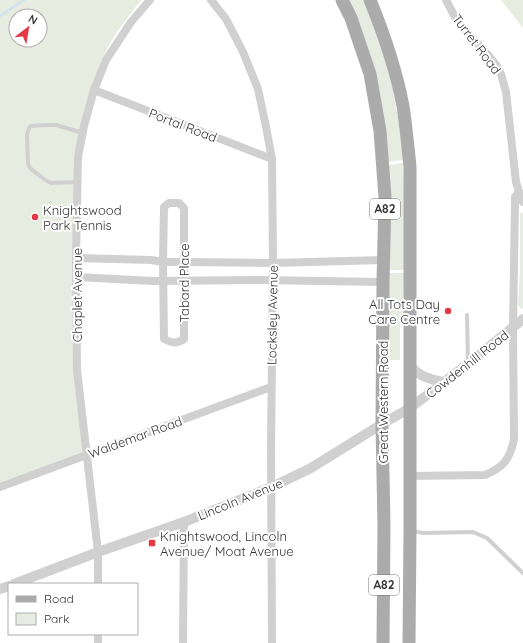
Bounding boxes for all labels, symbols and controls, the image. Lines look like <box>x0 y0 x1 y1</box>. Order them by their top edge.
north arrow <box>8 8 48 48</box>
text: N <box>26 11 40 28</box>
street label: Turret Road <box>449 11 505 77</box>
street label: Portal Road <box>147 105 219 145</box>
road number: A82 <box>370 199 400 219</box>
place label: Knightswood Park Tennis <box>43 202 122 233</box>
marker: Knightswood Park Tennis <box>30 212 40 222</box>
street label: Tabard Place <box>176 243 192 323</box>
street label: Chaplet Avenue <box>69 248 85 342</box>
street label: Locksley Avenue <box>263 265 281 365</box>
place label: All Tots Day Care Centre <box>368 296 440 327</box>
marker: All Tots Day Care Centre <box>443 306 453 316</box>
street label: Cowdenhill Road <box>422 327 512 401</box>
street label: Great Western Road <box>375 341 391 463</box>
street label: Waldemar Road <box>86 413 184 461</box>
street label: Lincoln Avenue <box>195 475 285 523</box>
place label: Knightswood, Lincoln Avenue/ Moat Avenue <box>160 528 294 559</box>
marker: Knightswood, Lincoln Avenue/ Moat Avenue <box>147 538 157 548</box>
road number: A82 <box>369 575 399 595</box>
legend <box>8 583 138 635</box>
text: Road <box>44 591 74 606</box>
text: Park <box>44 611 69 626</box>

